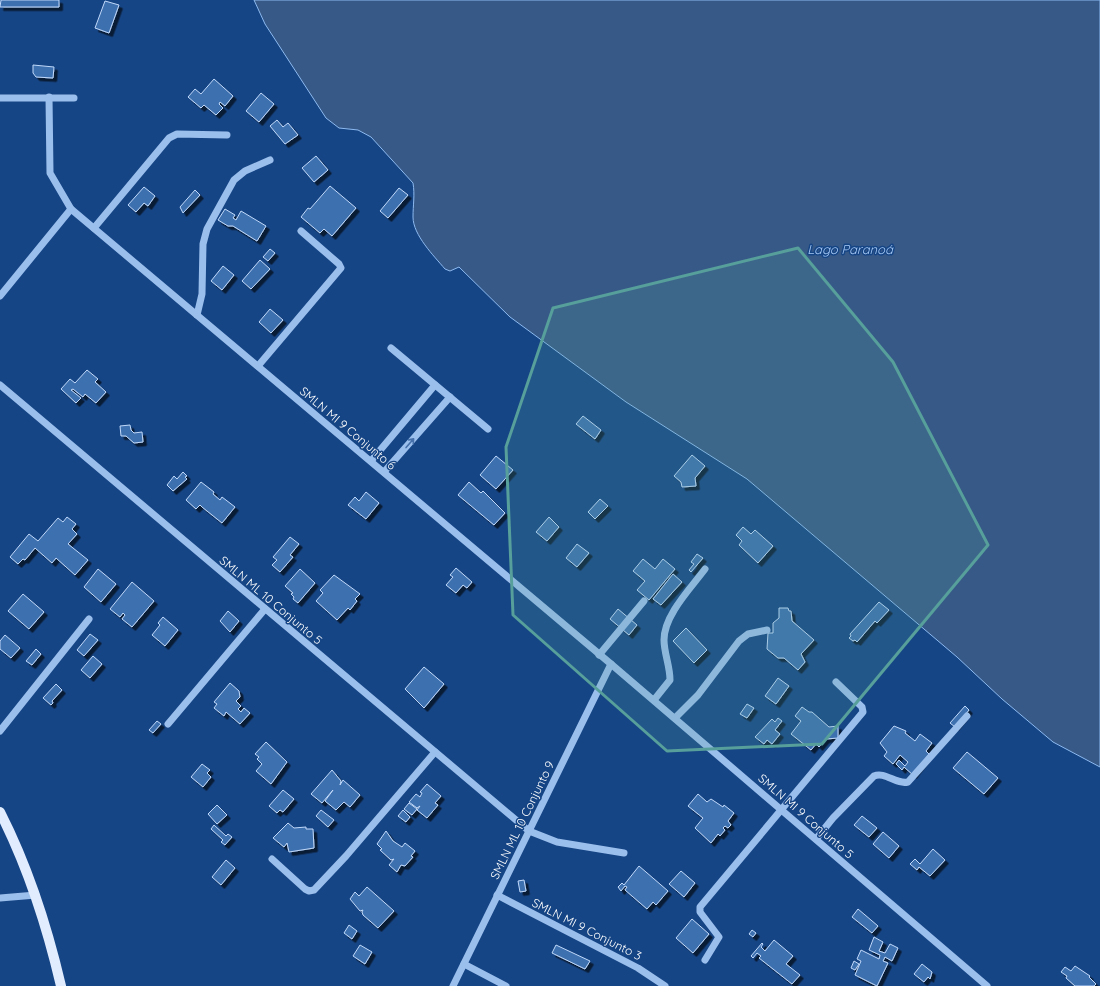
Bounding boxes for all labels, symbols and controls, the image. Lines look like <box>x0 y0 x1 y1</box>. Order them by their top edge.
water label: Lago Paranoá <box>807 241 894 257</box>
street label: SMLN MI 9 Conjunto 6 <box>297 383 400 473</box>
one-way arrow <box>405 437 414 448</box>
street label: SMLN ML 10 Conjunto 5 <box>217 553 325 647</box>
street label: SMLN ML 10 Conjunto 9 <box>487 758 557 882</box>
street label: SMLN MI 9 Conjunto 5 <box>755 771 857 861</box>
street label: SMLN MI 9 Conjunto 3 <box>530 895 644 963</box>

